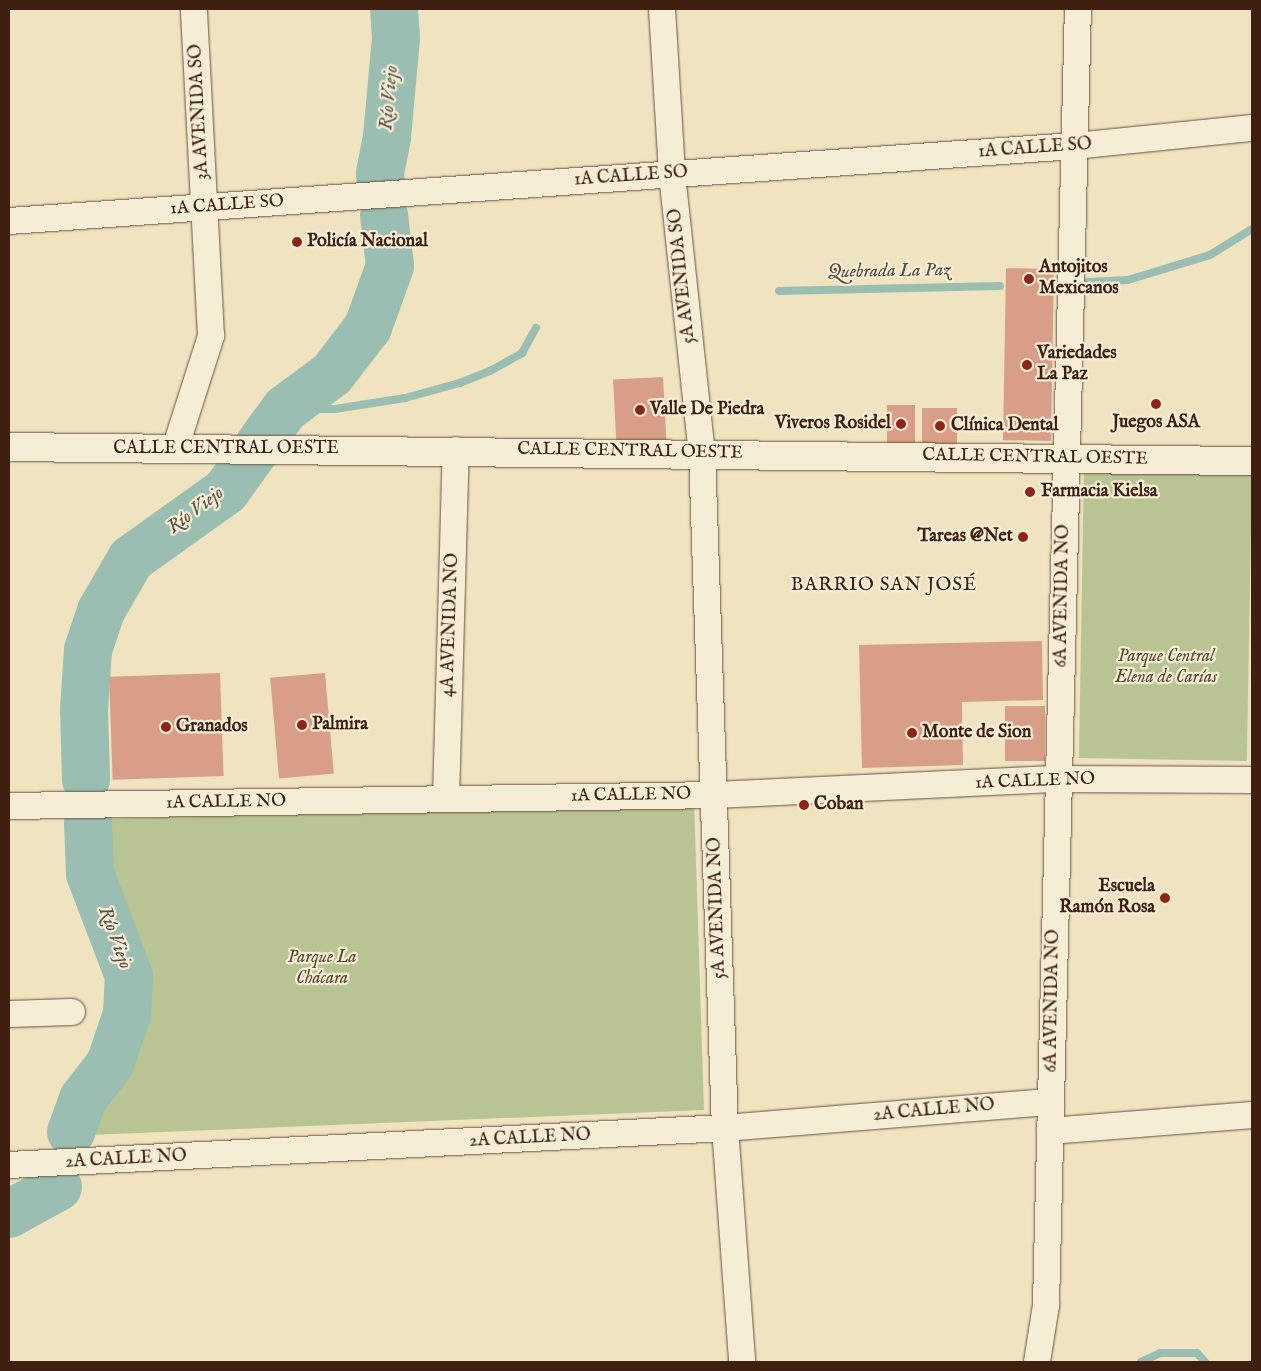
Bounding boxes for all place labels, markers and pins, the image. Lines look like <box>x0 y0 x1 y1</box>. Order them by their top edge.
place label: Policía Nacional <box>307 231 428 253</box>
marker: Policía Nacional <box>291 236 303 248</box>
place label: Antojitos Mexicanos <box>1039 258 1119 300</box>
marker: Antojitos Mexicanos <box>1023 273 1035 285</box>
place label: Variedades La Paz <box>1037 344 1117 386</box>
marker: Variedades La Paz <box>1021 359 1033 371</box>
marker: Juegos ASA <box>1150 398 1162 410</box>
place label: Valle De Piedra <box>650 399 764 421</box>
marker: Valle De Piedra <box>634 404 646 416</box>
place label: Juegos ASA <box>1112 412 1200 434</box>
place label: Viveros Rosidel <box>775 413 891 435</box>
place label: Clínica Dental <box>951 415 1059 437</box>
marker: Viveros Rosidel <box>895 418 907 430</box>
marker: Clínica Dental <box>933 419 947 433</box>
place label: Farmacia Kielsa <box>1041 481 1158 503</box>
marker: Farmacia Kielsa <box>1023 485 1037 499</box>
place label: Tareas @Net <box>918 526 1013 548</box>
marker: Tareas @Net <box>1017 531 1029 543</box>
place label: Palmira <box>312 714 368 736</box>
place label: Granados <box>176 716 248 738</box>
marker: Palmira <box>296 719 308 731</box>
marker: Granados <box>160 721 172 733</box>
place label: Monte de Sion <box>922 722 1031 744</box>
marker: Monte de Sion <box>906 727 918 739</box>
place label: Coban <box>814 794 864 816</box>
marker: Coban <box>798 799 810 811</box>
place label: Escuela Ramón Rosa <box>1059 877 1155 920</box>
marker: Escuela Ramón Rosa <box>1159 892 1171 904</box>

